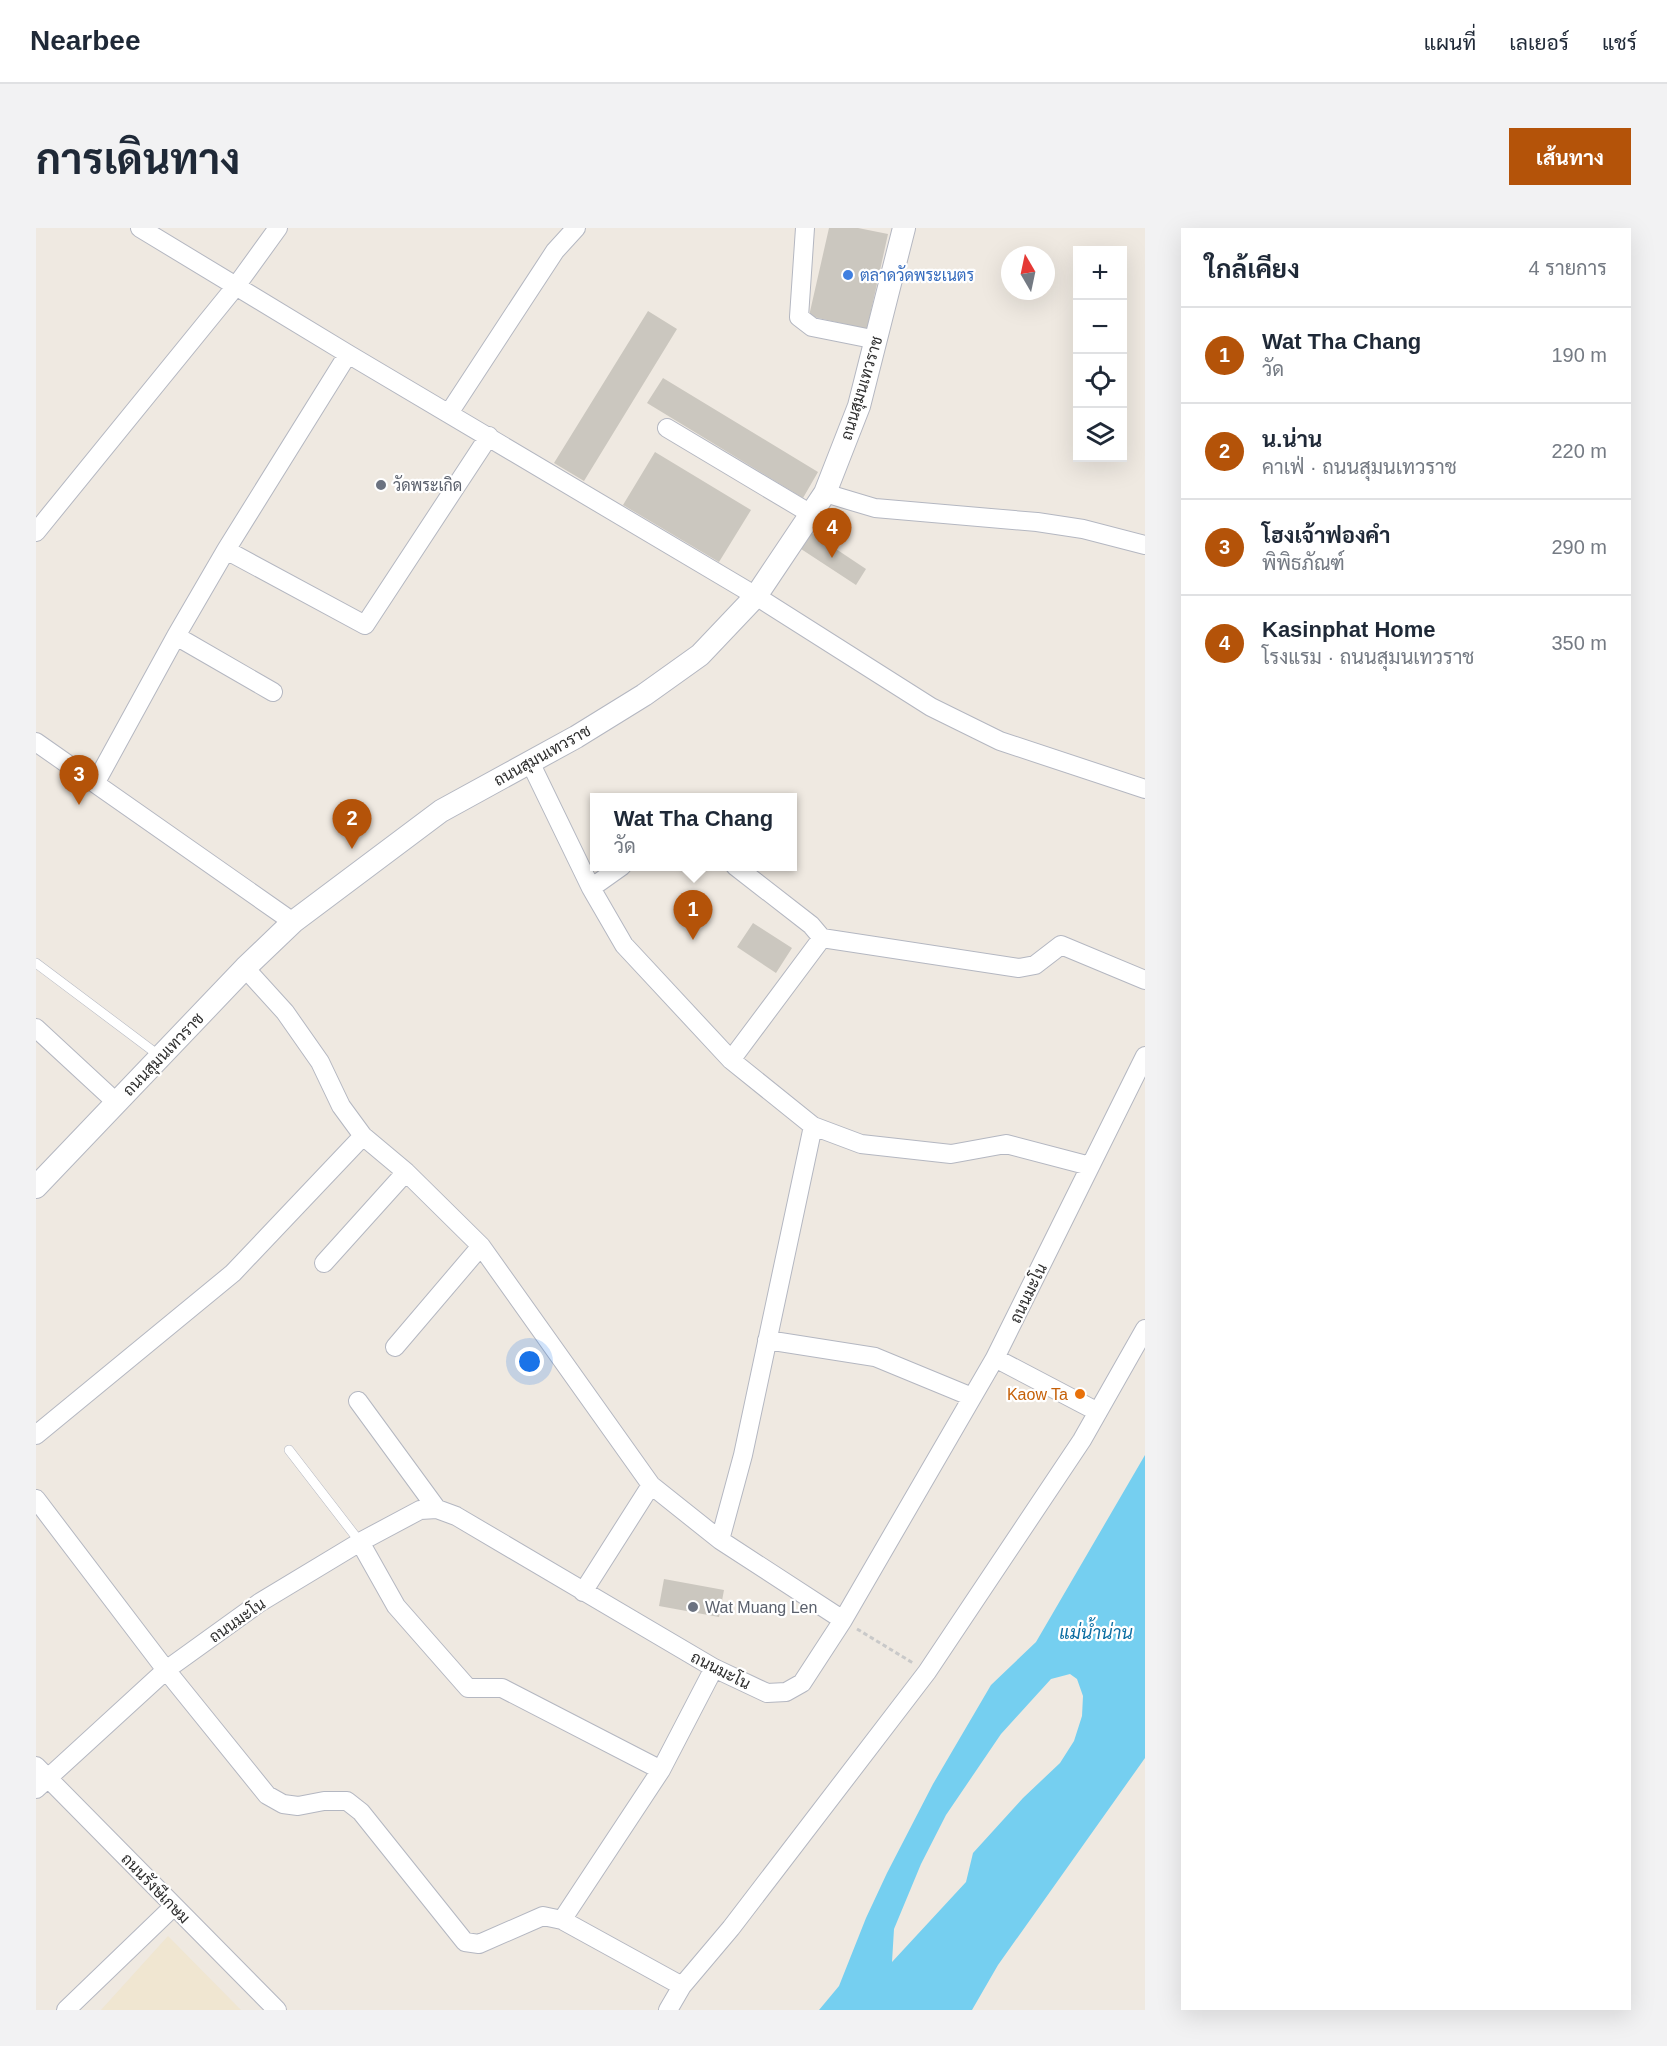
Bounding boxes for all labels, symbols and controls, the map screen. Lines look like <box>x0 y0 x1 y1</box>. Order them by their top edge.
text: Nearbee <box>30 25 141 56</box>
text: แผนที่ <box>1424 31 1476 54</box>
text: เลเยอร์ <box>1509 31 1569 54</box>
text: แชร์ <box>1602 31 1637 54</box>
button: เส้นทาง <box>1509 128 1631 185</box>
text: การเดินทาง <box>36 136 240 183</box>
north arrow <box>1001 246 1055 300</box>
map controls <box>1073 246 1127 462</box>
button: + <box>1073 246 1127 300</box>
text: ใกล้เคียง <box>1205 254 1300 284</box>
text: 4 รายการ <box>1529 257 1607 279</box>
place label: ตลาดวัดพระเนตร <box>860 265 975 284</box>
marker: ตลาดวัดพระเนตร <box>841 268 855 282</box>
button: − <box>1073 300 1127 354</box>
text: Wat Tha Chang <box>1262 329 1421 354</box>
street label: ถนนสุมนเทวราช <box>838 334 888 443</box>
text: 1 <box>1219 344 1230 366</box>
text: 190 m <box>1551 344 1607 366</box>
button: locate <box>1073 354 1127 408</box>
text: วัด <box>1262 358 1284 380</box>
button: layers <box>1073 408 1127 462</box>
text: น.น่าน <box>1262 427 1322 452</box>
text: 2 <box>1219 440 1230 462</box>
text: 220 m <box>1551 440 1607 462</box>
text: คาเฟ่ · ถนนสุมนเทวราช <box>1262 456 1457 478</box>
place label: วัดพระเกิด <box>393 475 462 494</box>
marker: วัดพระเกิด <box>374 478 388 492</box>
pin: 4 <box>812 508 852 558</box>
text: โฮงเจ้าฟองคำ <box>1262 523 1390 548</box>
text: 3 <box>1219 536 1230 558</box>
text: 290 m <box>1551 536 1607 558</box>
text: พิพิธภัณฑ์ <box>1262 552 1345 574</box>
text: Kasinphat Home <box>1262 617 1436 642</box>
text: 4 <box>1219 632 1230 654</box>
text: 350 m <box>1551 632 1607 654</box>
text: โรงแรม · ถนนสุมนเทวราช <box>1262 646 1474 668</box>
street label: ถนนสุมนเทวราช <box>491 722 595 792</box>
pin: 3 <box>60 756 99 805</box>
popup <box>590 793 797 871</box>
pin: 2 <box>332 800 372 849</box>
text: Wat Tha Chang <box>614 806 773 831</box>
text: วัด <box>614 835 636 857</box>
pin: 1 <box>674 890 712 940</box>
street label: ถนนสุมนเทวราช <box>120 1010 209 1101</box>
street label: ถนนมะโน <box>1004 1259 1050 1326</box>
your location <box>515 1347 544 1376</box>
place label: Kaow Ta <box>1007 1386 1068 1403</box>
marker: Kaow Ta <box>1073 1387 1087 1401</box>
street label: ถนนมะโน <box>204 1593 269 1646</box>
place label: Wat Muang Len <box>705 1599 817 1616</box>
marker: Wat Muang Len <box>686 1600 700 1614</box>
water label: แม่น้ำน่าน <box>1059 1617 1133 1643</box>
street label: ถนนมะโน <box>688 1646 755 1693</box>
street label: ถนนรังษีเกษม <box>118 1848 195 1927</box>

